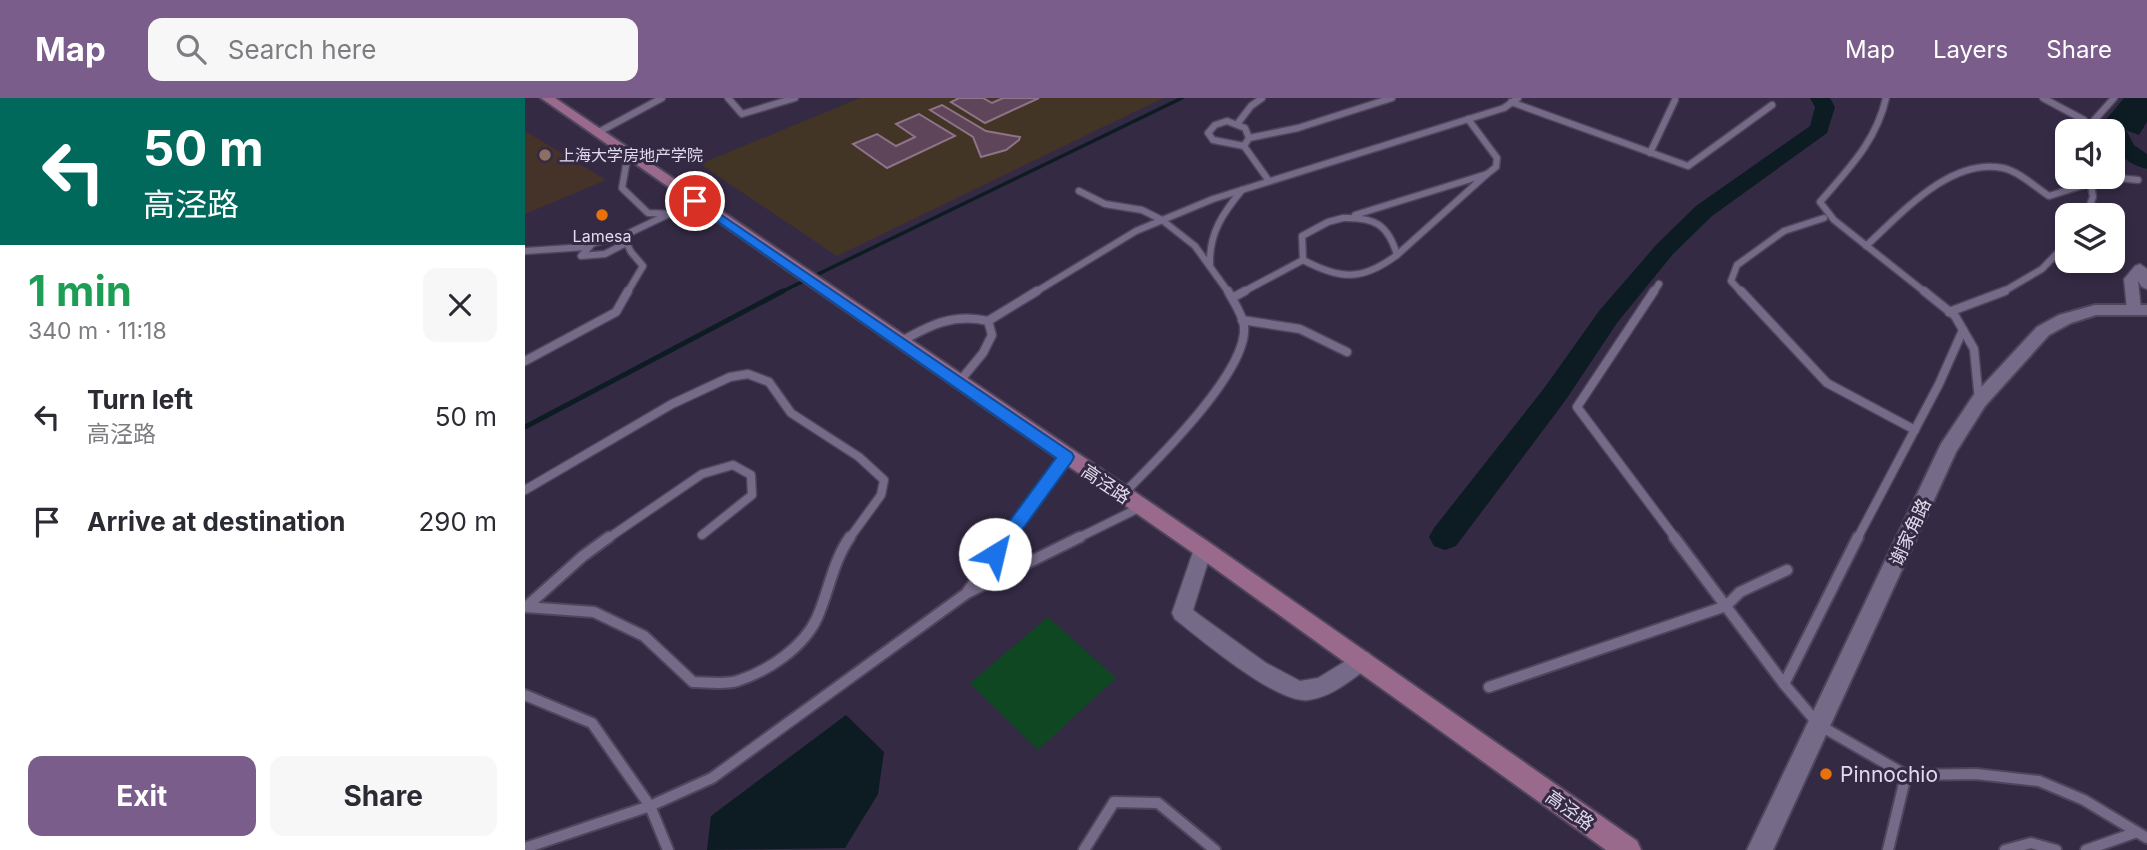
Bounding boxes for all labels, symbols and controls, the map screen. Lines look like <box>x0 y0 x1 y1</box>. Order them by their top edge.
search box <box>148 18 638 81</box>
text: Map <box>35 29 106 69</box>
icon: search <box>172 30 210 68</box>
text: Search here <box>228 34 376 65</box>
text: Map <box>1845 35 1895 64</box>
text: Layers <box>1933 35 2008 64</box>
text: Share <box>2046 35 2112 64</box>
text: 50 m <box>143 119 264 178</box>
map controls <box>2055 119 2125 273</box>
button: sound <box>2055 119 2125 189</box>
icon: left <box>28 126 119 217</box>
place label: 上海大学房地产学院 <box>559 145 703 165</box>
marker: 上海大学房地产学院 <box>537 147 553 163</box>
pin <box>665 171 725 231</box>
icon: arrive <box>676 182 714 220</box>
text: 高泾路 <box>143 185 239 224</box>
button: layers <box>2055 203 2125 273</box>
marker: Lamesa <box>594 207 610 223</box>
place label: Lamesa <box>573 226 631 246</box>
text: 1 min <box>28 265 132 316</box>
button: close <box>423 268 497 342</box>
text: 340 m · 11:18 <box>28 317 167 345</box>
text: Turn left <box>87 384 193 415</box>
icon: left <box>28 398 66 436</box>
text: 50 m <box>435 401 497 432</box>
text: 高泾路 <box>87 420 156 448</box>
street label: 高泾路 <box>1078 460 1134 508</box>
street label: 谢家角路 <box>1885 495 1935 569</box>
icon: arrive <box>28 503 66 541</box>
text: Arrive at destination <box>87 506 346 537</box>
text: 290 m <box>419 506 497 537</box>
position arrow <box>958 517 1032 591</box>
button: Exit <box>28 756 256 836</box>
button: Share <box>270 756 497 836</box>
place label: Pinnochio <box>1840 762 1938 787</box>
marker: Pinnochio <box>1818 766 1834 782</box>
street label: 高泾路 <box>1542 786 1598 834</box>

